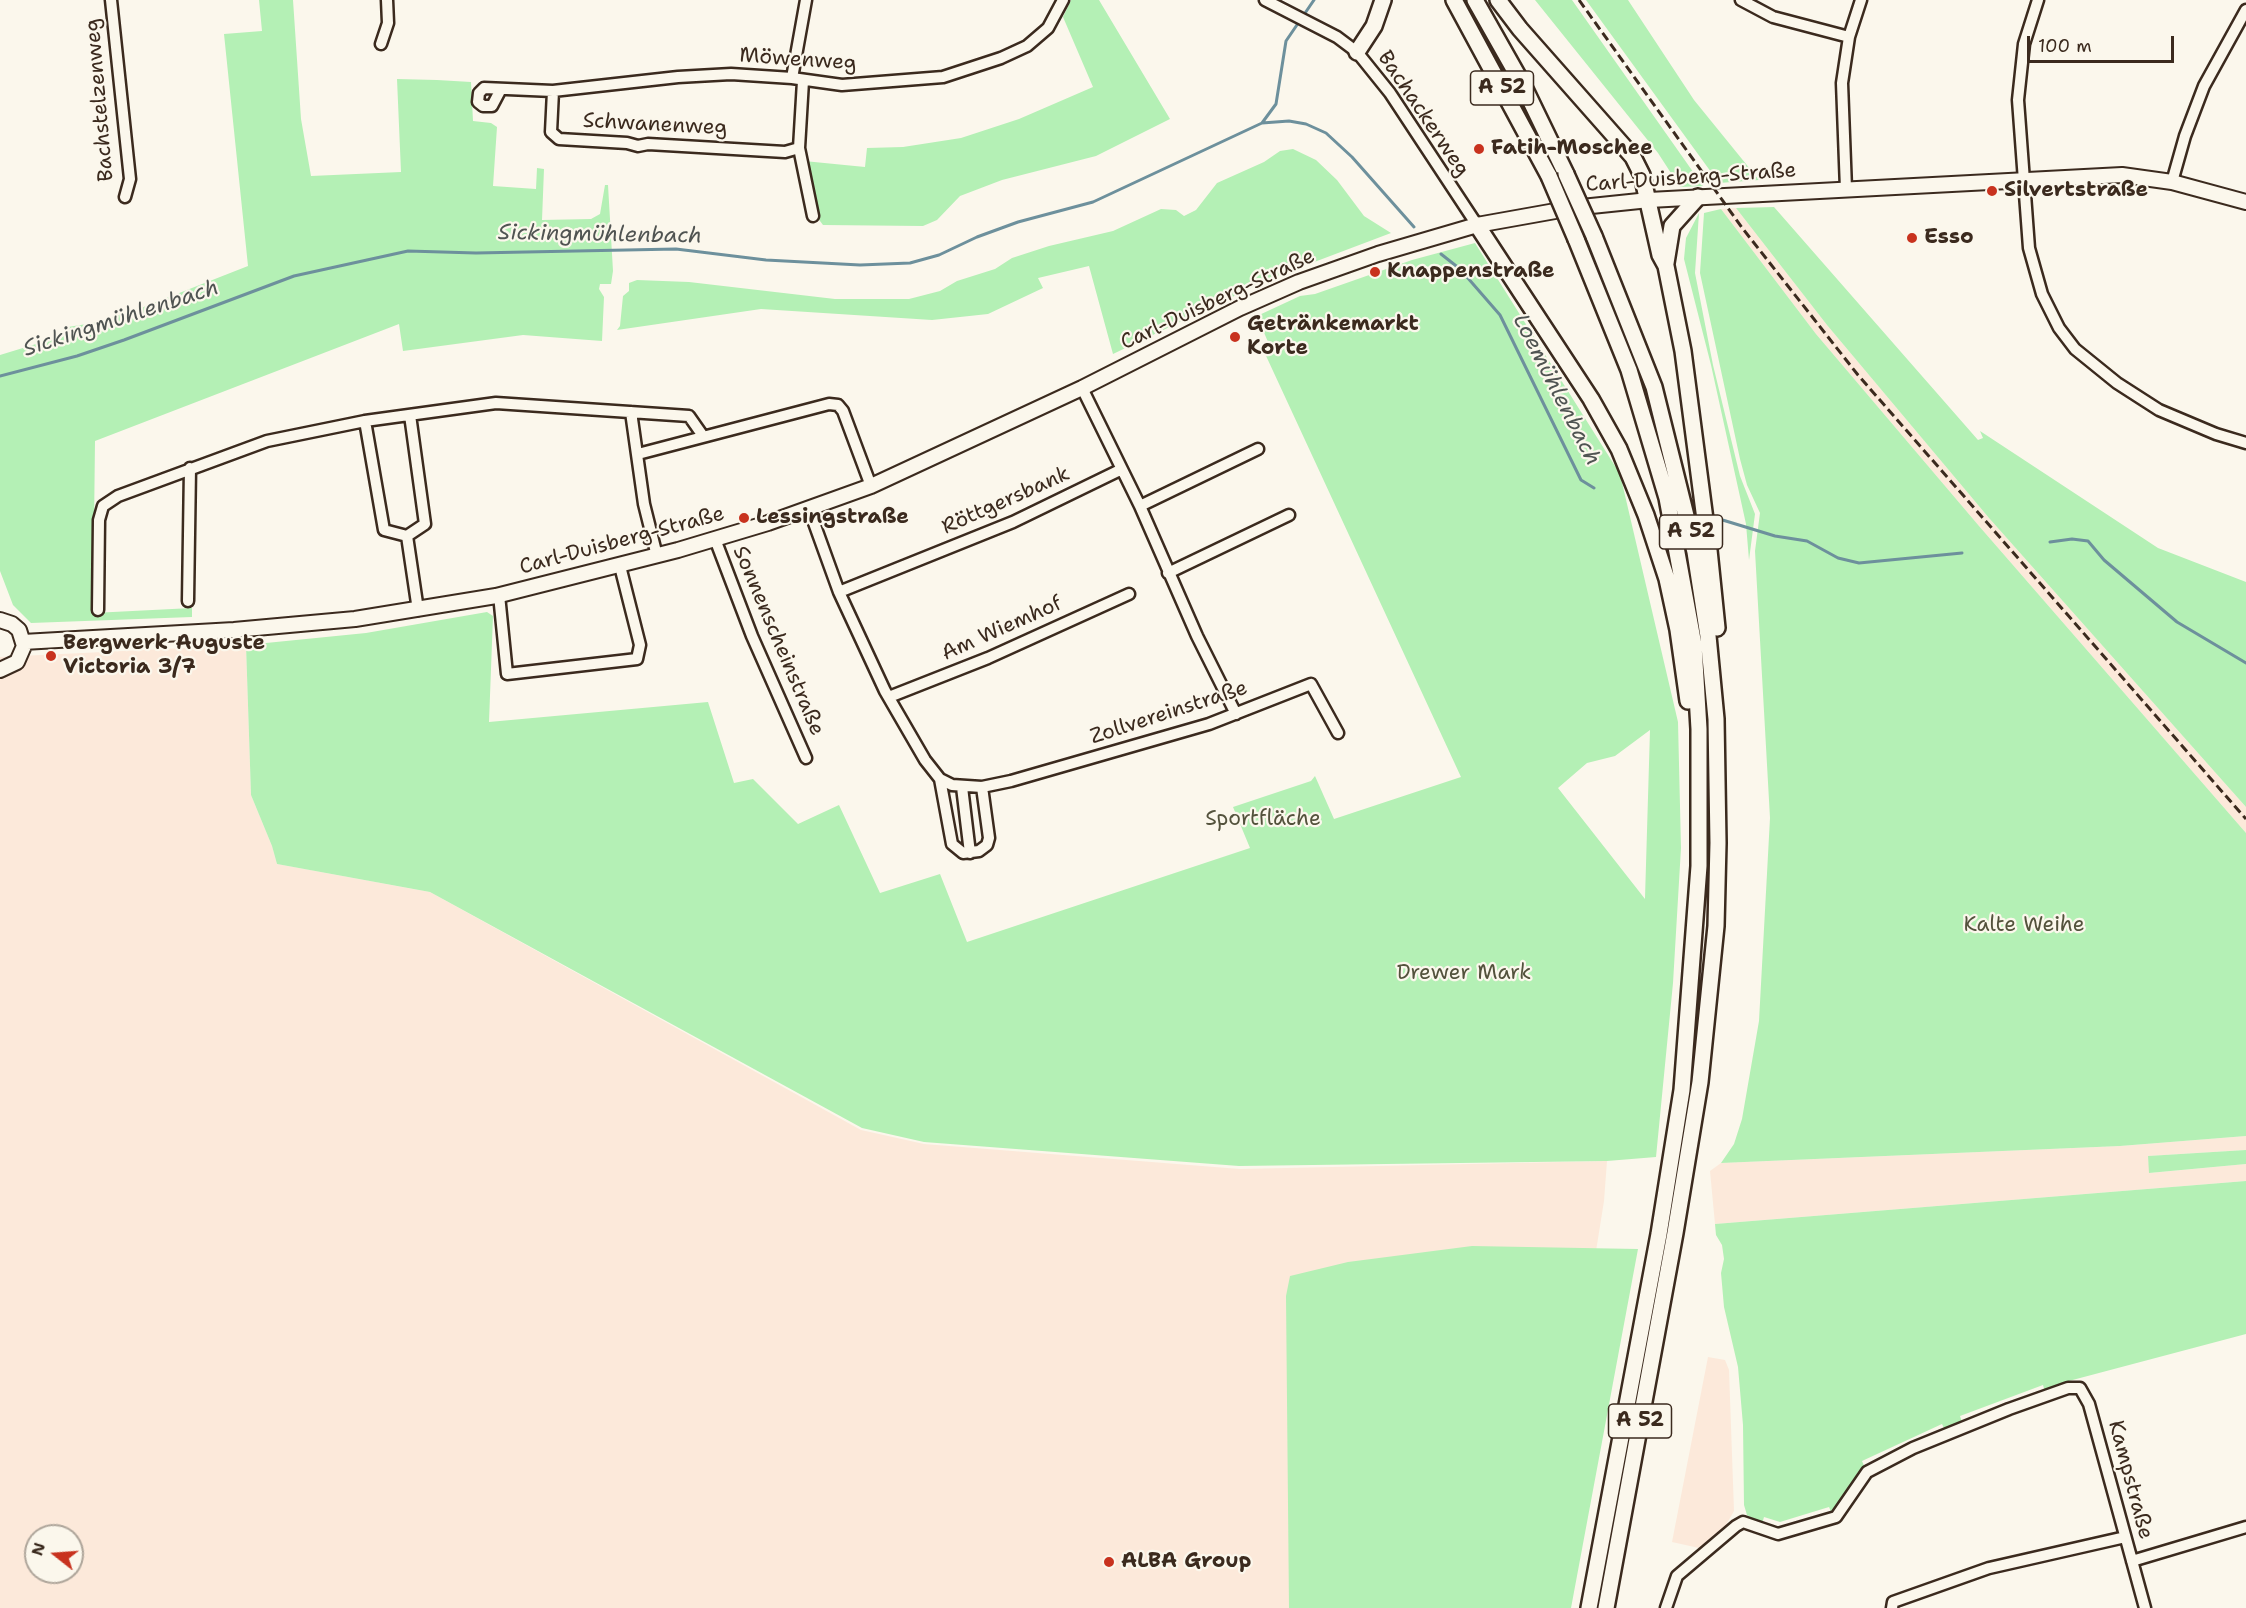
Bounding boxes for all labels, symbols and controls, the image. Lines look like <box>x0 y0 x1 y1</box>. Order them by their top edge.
street label: Bachstelzenweg <box>80 17 120 183</box>
scale bar <box>2030 24 2177 62</box>
text: 100 m <box>2038 34 2092 58</box>
street label: Möwenweg <box>739 43 857 77</box>
street label: Bachackerweg <box>1372 46 1474 182</box>
road number: A 52 <box>1470 71 1534 105</box>
street label: Schwanenweg <box>582 109 728 141</box>
place label: Fatih-Moschee <box>1491 136 1653 162</box>
marker: Fatih-Moschee <box>1472 142 1486 156</box>
street label: Carl-Duisberg-Straße <box>1585 158 1797 198</box>
place label: Silvertstraße <box>2004 178 2148 204</box>
marker: Silvertstraße <box>1985 184 1999 198</box>
water label: Sickingmühlenbach <box>498 220 702 250</box>
place label: Esso <box>1924 225 1974 251</box>
marker: Esso <box>1905 231 1919 245</box>
street label: Carl-Duisberg-Straße <box>1117 244 1319 356</box>
place label: Knappenstraße <box>1387 259 1555 285</box>
marker: Knappenstraße <box>1368 265 1382 279</box>
water label: Sickingmühlenbach <box>20 275 222 363</box>
water label: Loemühlenbach <box>1506 310 1606 470</box>
place label: Getränkemarkt Korte <box>1247 312 1419 362</box>
marker: Getränkemarkt Korte <box>1228 330 1242 344</box>
street label: Röttgersbank <box>938 462 1074 540</box>
street label: Carl-Duisberg-Straße <box>517 501 727 581</box>
place label: Lessingstraße <box>756 505 909 531</box>
marker: Lessingstraße <box>737 511 751 525</box>
road number: A 52 <box>1660 515 1722 549</box>
street label: Sonnenscheinstraße <box>727 543 829 739</box>
street label: Am Wiemhof <box>938 591 1066 667</box>
place label: Bergwerk Auguste Victoria 3/7 <box>63 631 265 681</box>
marker: Bergwerk Auguste Victoria 3/7 <box>44 649 58 663</box>
street label: Zollvereinstraße <box>1087 676 1251 750</box>
park label: Sportfläche <box>1205 807 1321 833</box>
park label: Kalte Weihe <box>1963 913 2085 939</box>
park label: Drewer Mark <box>1397 961 1531 987</box>
road number: A 52 <box>1608 1404 1672 1438</box>
street label: Kampstraße <box>2102 1418 2158 1542</box>
north arrow <box>24 1524 84 1584</box>
text: N <box>26 1540 50 1558</box>
place label: ALBA Group <box>1121 1549 1251 1575</box>
marker: ALBA Group <box>1102 1555 1116 1569</box>

